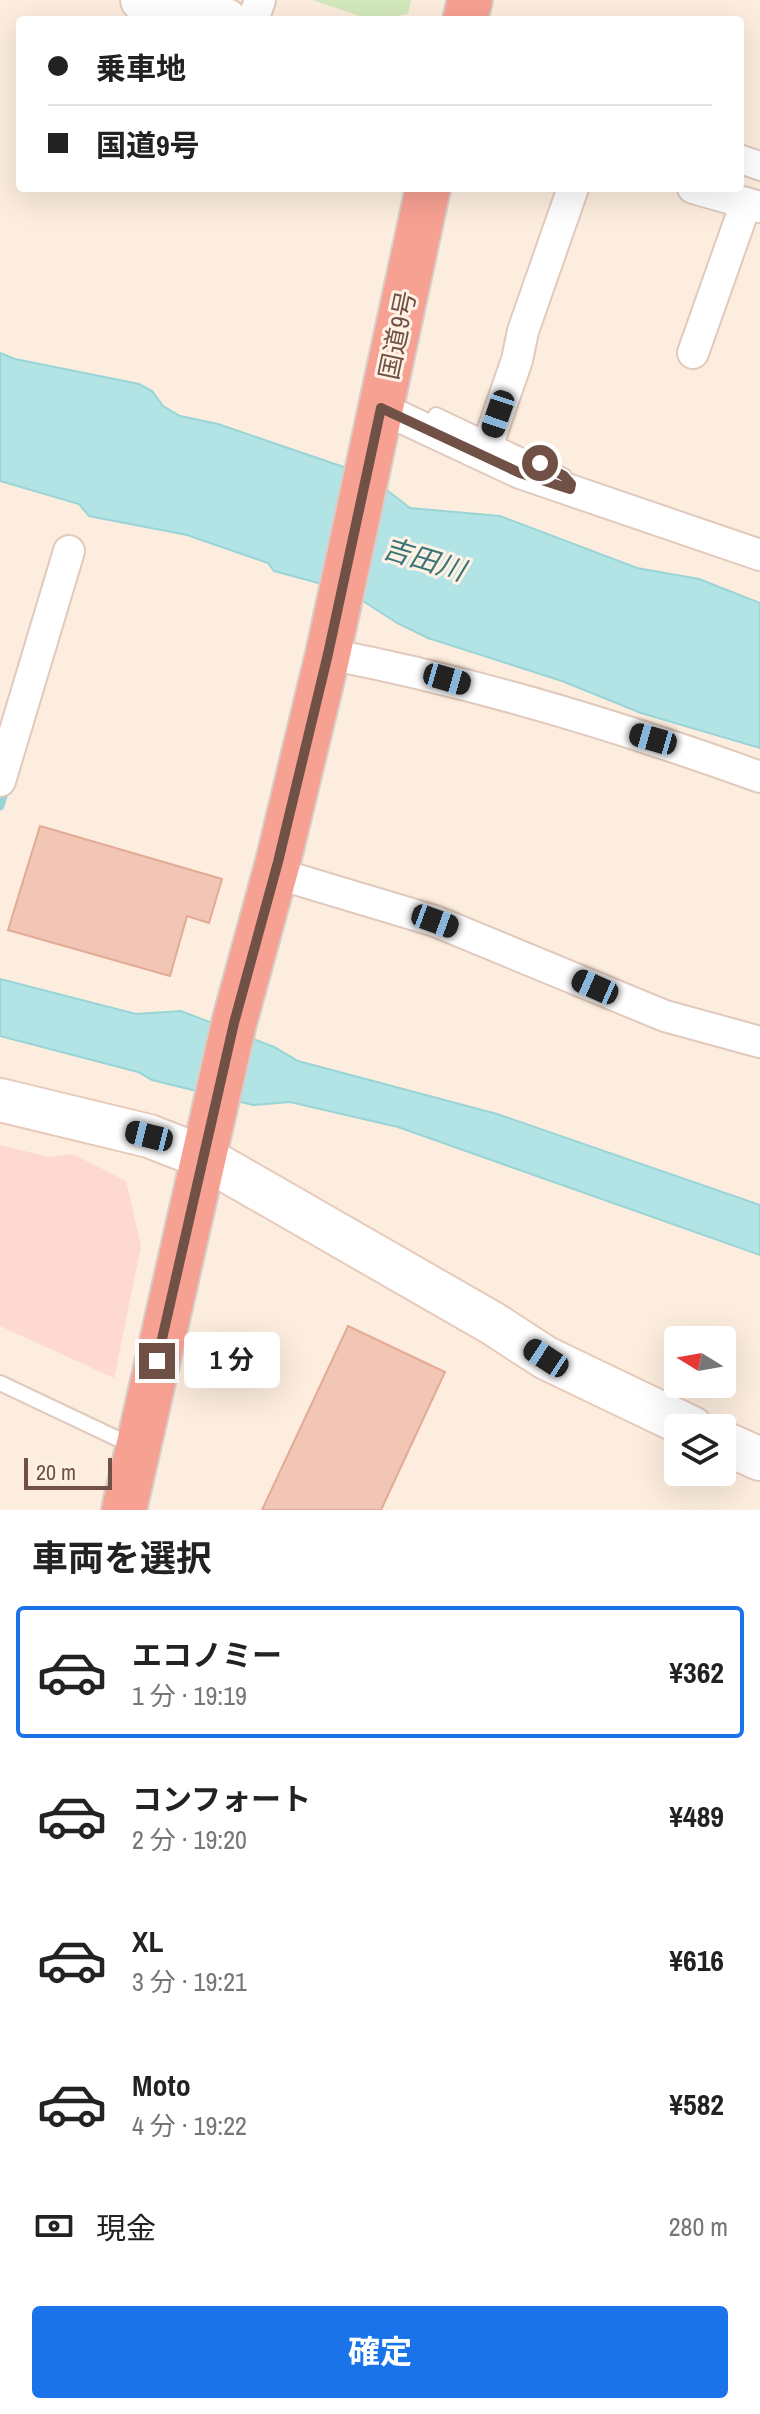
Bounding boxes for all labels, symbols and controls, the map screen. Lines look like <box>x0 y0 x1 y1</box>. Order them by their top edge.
text: 乗車地 <box>96 48 186 88</box>
text: 国道9号 <box>96 125 200 165</box>
street label: 国道9号 <box>371 287 423 383</box>
car <box>479 387 517 441</box>
route start <box>522 445 558 481</box>
water label: 吉田川 <box>378 529 473 590</box>
car <box>421 661 473 697</box>
car <box>627 721 679 757</box>
car <box>408 902 462 940</box>
car <box>568 966 622 1008</box>
car <box>123 1119 175 1153</box>
north arrow <box>664 1326 736 1398</box>
map controls <box>664 1326 736 1486</box>
callout: 1 分 <box>185 1333 281 1389</box>
car <box>519 1335 573 1381</box>
text: 1 分 <box>210 1342 254 1377</box>
route end <box>139 1343 175 1379</box>
button: layers <box>664 1414 736 1486</box>
scale bar <box>24 1454 112 1490</box>
text: 20 m <box>36 1457 76 1487</box>
text: 車両を選択 <box>32 1534 212 1582</box>
text: エコノミー <box>132 1635 282 1675</box>
icon: car <box>36 1636 108 1708</box>
text: ¥362 <box>669 1652 724 1692</box>
text: 1 分 · 19:19 <box>132 1678 247 1713</box>
text: コンフォート <box>132 1779 311 1819</box>
icon: car <box>36 1780 108 1852</box>
text: ¥489 <box>669 1796 724 1836</box>
text: 2 分 · 19:20 <box>132 1822 247 1857</box>
text: XL <box>132 1921 163 1961</box>
icon: car <box>36 1924 108 1996</box>
text: ¥616 <box>669 1940 724 1980</box>
text: 3 分 · 19:21 <box>132 1964 247 1999</box>
text: Moto <box>132 2065 191 2105</box>
icon: car <box>36 2068 108 2140</box>
text: ¥582 <box>669 2084 724 2124</box>
text: 4 分 · 19:22 <box>132 2108 247 2143</box>
icon: cash <box>32 2204 76 2248</box>
text: 現金 <box>96 2208 156 2248</box>
text: 280 m <box>669 2209 728 2244</box>
button: 確定 <box>32 2306 728 2398</box>

